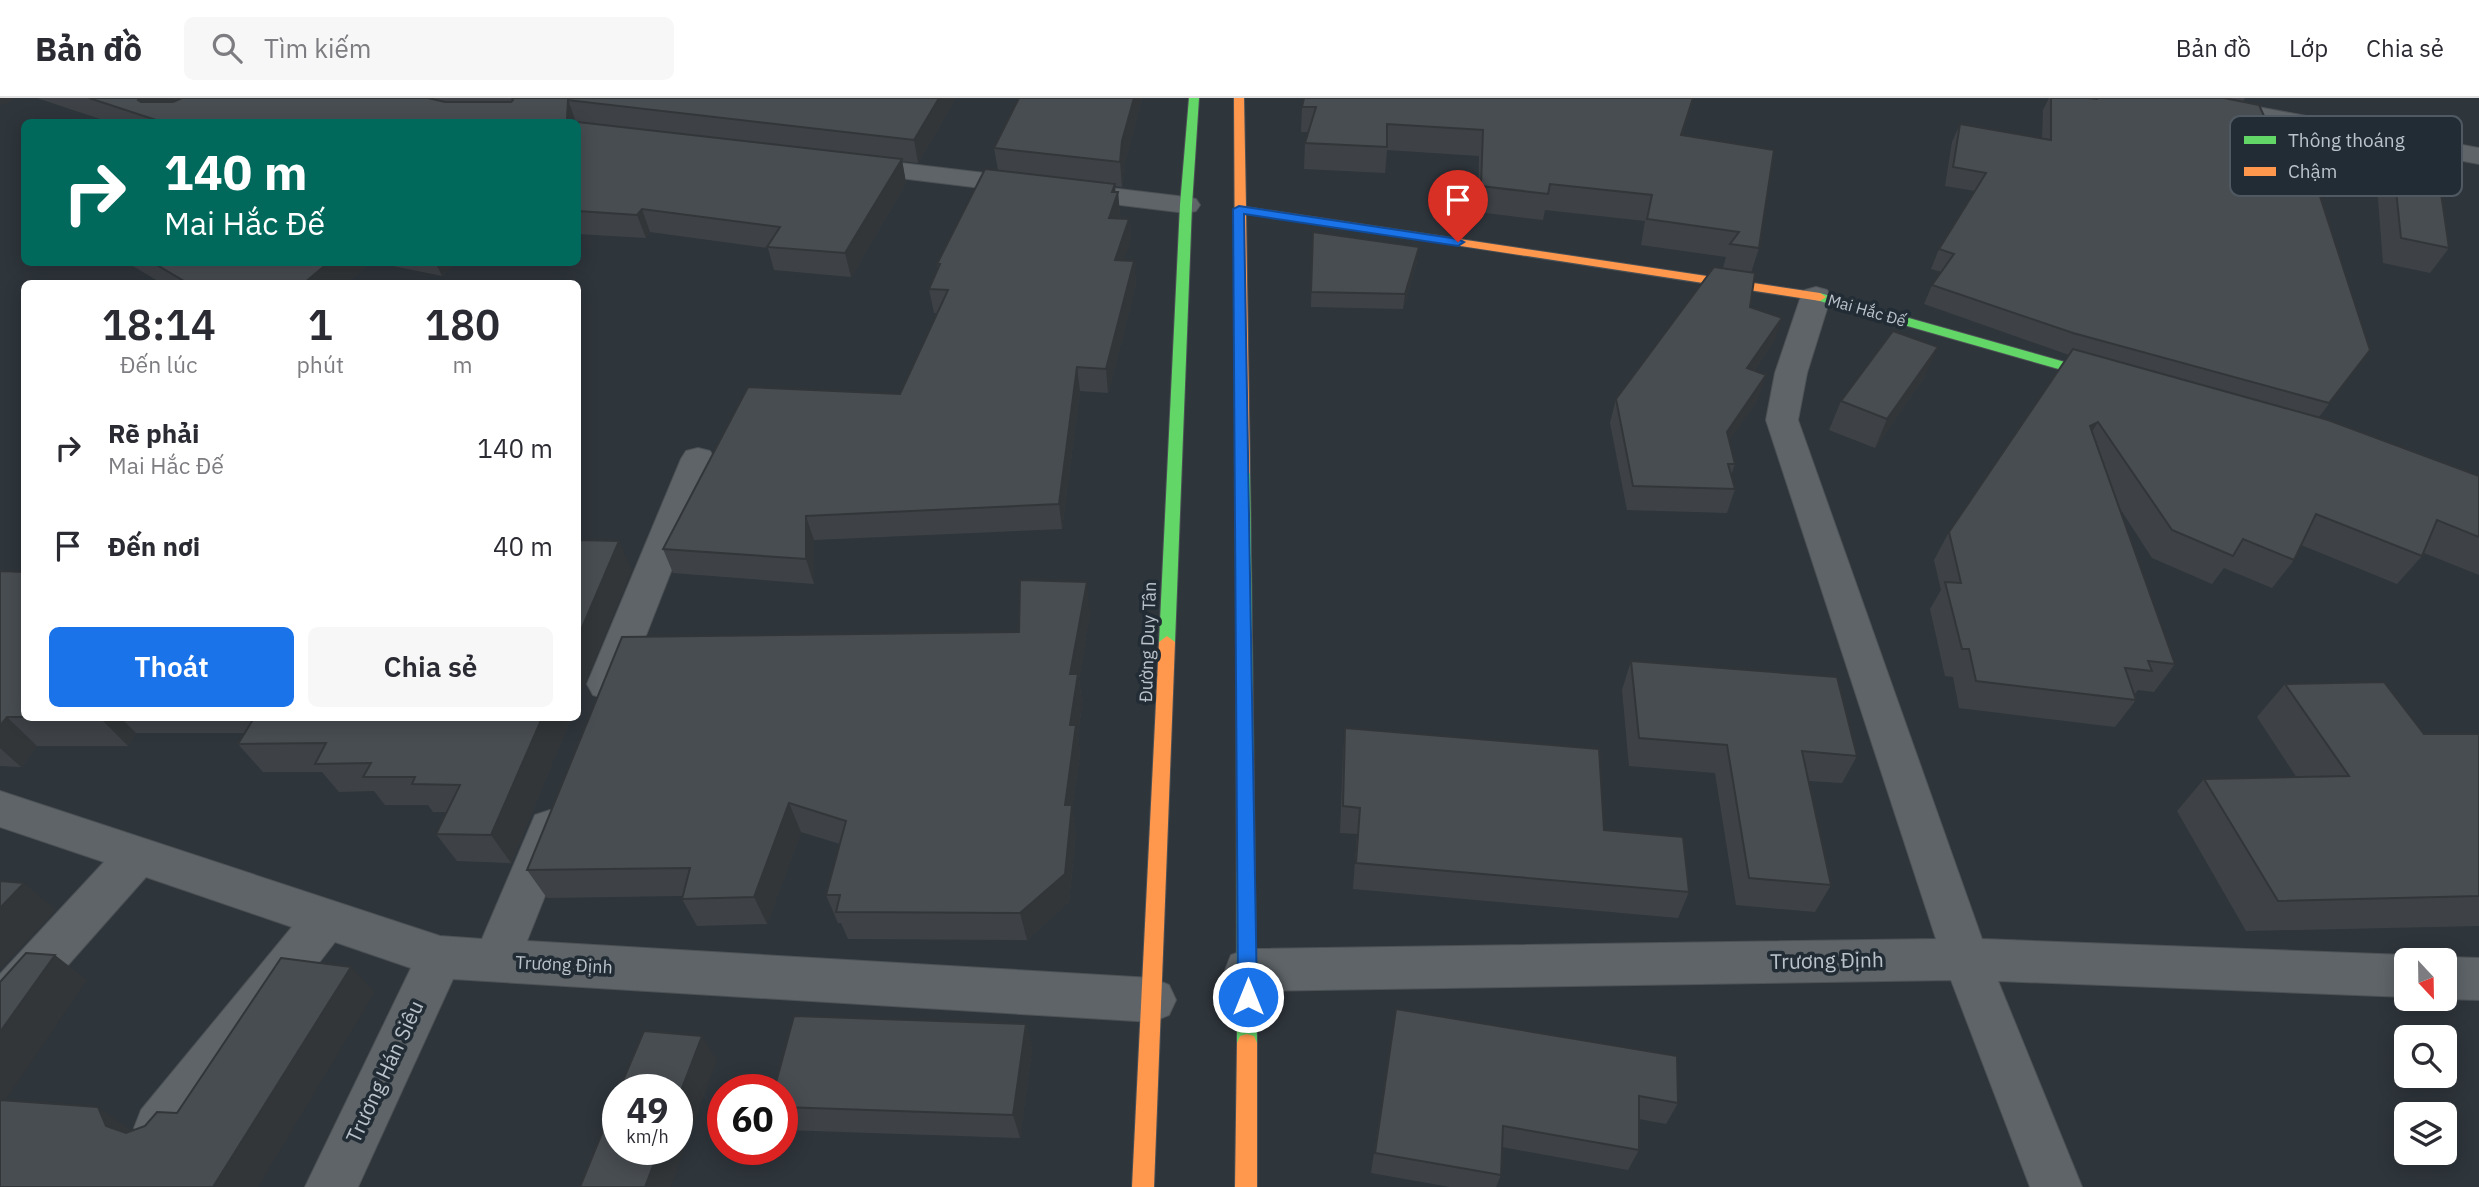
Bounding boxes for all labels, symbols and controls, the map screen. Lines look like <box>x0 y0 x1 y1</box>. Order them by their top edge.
search box <box>184 17 674 80</box>
text: Bản đồ <box>35 27 142 70</box>
icon: search <box>208 29 246 67</box>
text: Tìm kiếm <box>264 31 371 65</box>
text: Bản đồ <box>2176 32 2251 64</box>
text: Lớp <box>2289 32 2328 64</box>
text: Chia sẻ <box>2366 32 2444 64</box>
legend <box>2230 116 2462 196</box>
text: Thông thoáng <box>2288 128 2405 152</box>
text: 140 m <box>164 140 308 203</box>
icon: right <box>49 147 140 238</box>
text: Chậm <box>2288 159 2337 183</box>
pin <box>1428 170 1488 242</box>
icon: arrive <box>1439 181 1477 219</box>
text: Mai Hắc Đế <box>164 202 325 244</box>
street label: Mai Hắc Đế <box>1826 289 1909 331</box>
text: 18:14 <box>102 297 216 352</box>
text: 1 <box>308 297 333 352</box>
text: 180 <box>425 297 500 352</box>
text: Đến lúc <box>120 349 198 379</box>
text: phút <box>297 349 344 379</box>
text: m <box>452 349 473 379</box>
text: Rẽ phải <box>108 416 199 450</box>
icon: right <box>49 429 87 467</box>
text: 140 m <box>477 431 553 465</box>
text: Mai Hắc Đế <box>108 450 224 480</box>
icon: arrive <box>49 527 87 565</box>
text: Đến nơi <box>108 529 200 563</box>
text: 40 m <box>493 529 553 563</box>
street label: Đường Duy Tân <box>1134 581 1161 703</box>
button: Thoát <box>49 627 294 707</box>
button: Chia sẻ <box>308 627 553 707</box>
street label: Trương Định <box>1770 945 1884 975</box>
north arrow <box>2394 948 2457 1012</box>
map controls <box>2394 948 2457 1165</box>
street label: Trương Định <box>515 950 613 979</box>
position arrow <box>1211 960 1285 1034</box>
street label: Trương Hán Siêu <box>339 996 429 1147</box>
button: search <box>2394 1025 2457 1088</box>
speed limit sign: 60 <box>707 1074 798 1165</box>
text: 49 <box>626 1087 669 1133</box>
button: layers <box>2394 1102 2457 1165</box>
text: km/h <box>626 1125 669 1148</box>

